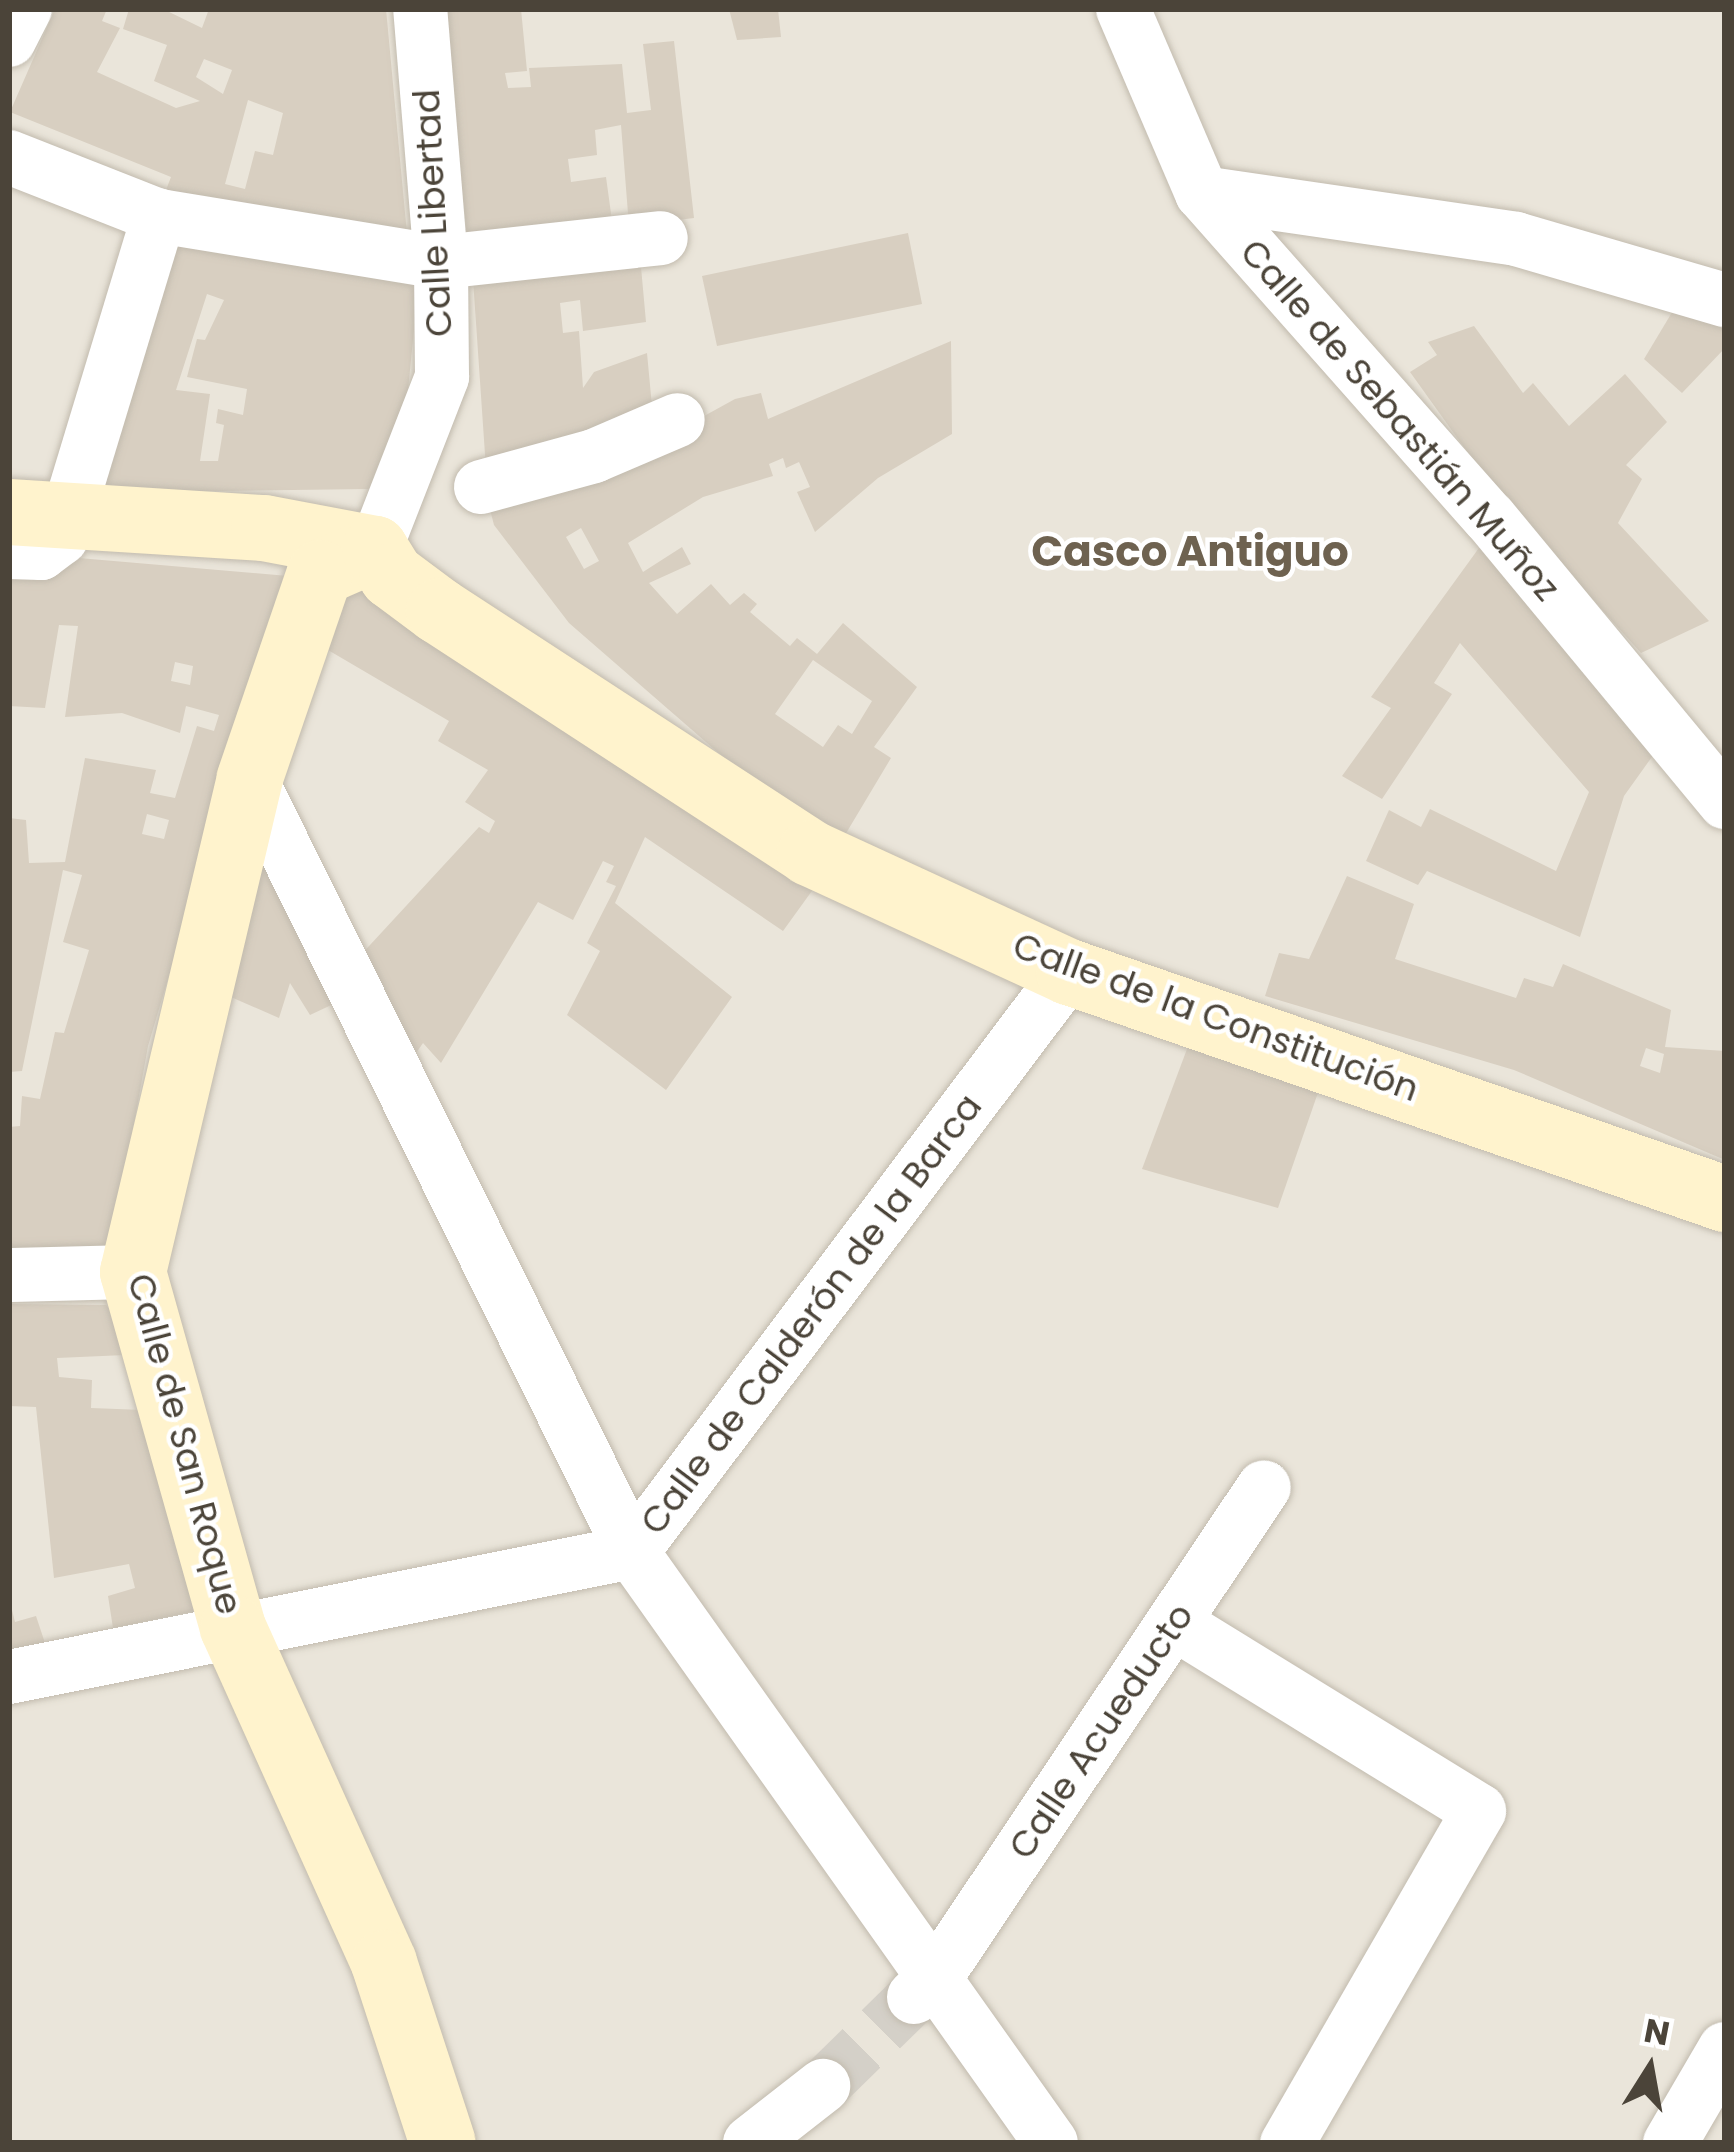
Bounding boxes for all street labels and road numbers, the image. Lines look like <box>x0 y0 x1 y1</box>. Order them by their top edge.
street label: Calle Libertad <box>405 88 461 338</box>
street label: Calle de Sebastián Muñoz <box>1231 231 1569 609</box>
street label: Calle de la Constitución <box>1007 923 1425 1111</box>
street label: Calle de Calderón de la Barca <box>631 1085 991 1543</box>
street label: Calle de San Roque <box>119 1269 251 1619</box>
street label: Calle Acueducto <box>1000 1595 1202 1867</box>

